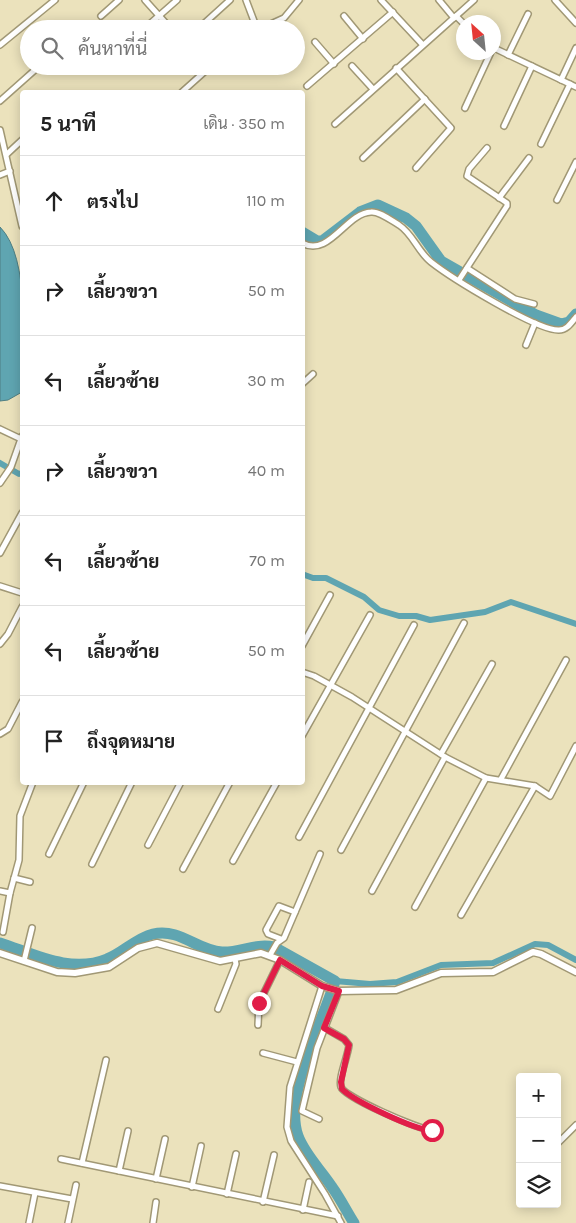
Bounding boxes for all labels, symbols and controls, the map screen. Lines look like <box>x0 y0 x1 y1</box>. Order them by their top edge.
north arrow <box>456 15 501 60</box>
search box <box>20 20 305 75</box>
icon: search <box>38 34 66 62</box>
text: ค้นหาที่นี่ <box>78 38 147 60</box>
text: 5 นาที <box>40 112 96 136</box>
text: เดิน · 350 m <box>203 114 285 133</box>
icon: ahead <box>40 187 68 215</box>
text: ตรงไป <box>87 191 139 213</box>
text: 110 m <box>246 191 285 210</box>
icon: right <box>40 277 68 305</box>
text: เลี้ยวขวา <box>87 281 158 303</box>
text: 50 m <box>248 281 285 300</box>
icon: left <box>40 367 68 395</box>
text: เลี้ยวซ้าย <box>87 371 159 393</box>
text: 30 m <box>247 371 285 390</box>
icon: right <box>40 457 68 485</box>
text: เลี้ยวขวา <box>87 461 158 483</box>
text: 40 m <box>248 461 285 480</box>
icon: left <box>40 547 68 575</box>
text: เลี้ยวซ้าย <box>87 551 159 573</box>
text: 70 m <box>249 551 285 570</box>
icon: left <box>40 637 68 665</box>
text: เลี้ยวซ้าย <box>87 641 159 663</box>
text: 50 m <box>248 641 285 660</box>
icon: arrive <box>40 727 68 755</box>
text: ถึงจุดหมาย <box>87 731 175 753</box>
route end <box>248 992 271 1015</box>
map controls <box>516 1073 561 1208</box>
button: + <box>516 1073 561 1118</box>
button: − <box>516 1118 561 1163</box>
route start <box>421 1119 444 1142</box>
button: layers <box>516 1163 561 1208</box>

